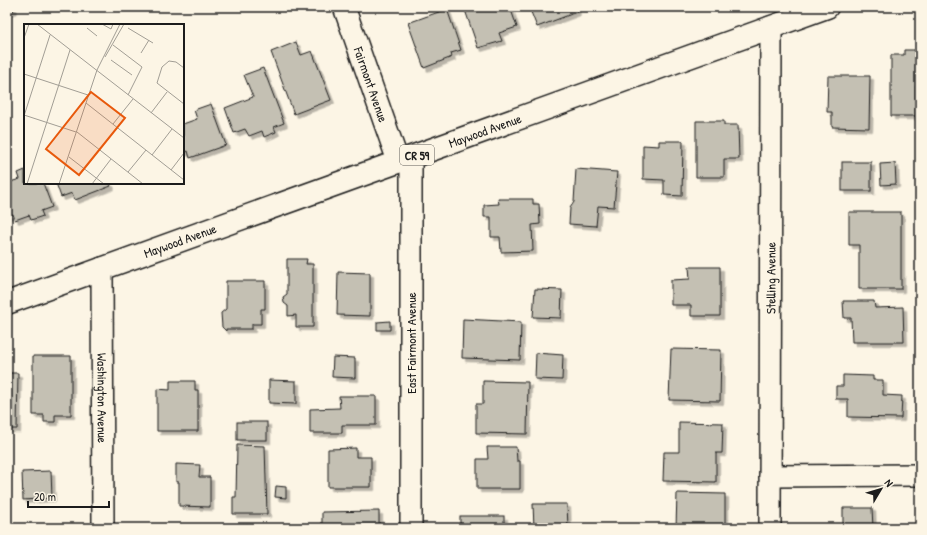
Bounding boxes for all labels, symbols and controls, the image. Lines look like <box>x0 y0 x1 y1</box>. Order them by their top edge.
inset map <box>24 24 184 184</box>
street label: Fairmont Avenue <box>349 43 393 124</box>
street label: Maywood Avenue <box>446 109 524 152</box>
road number: CR 59 <box>400 145 434 165</box>
street label: Maywood Avenue <box>141 219 219 262</box>
street label: Stelling Avenue <box>761 242 780 314</box>
street label: East Fairmont Avenue <box>402 292 420 394</box>
street label: Washington Avenue <box>93 353 112 443</box>
north arrow <box>861 469 901 509</box>
text: N <box>882 476 896 490</box>
scale bar <box>28 483 109 509</box>
text: 20 m <box>34 488 56 505</box>

